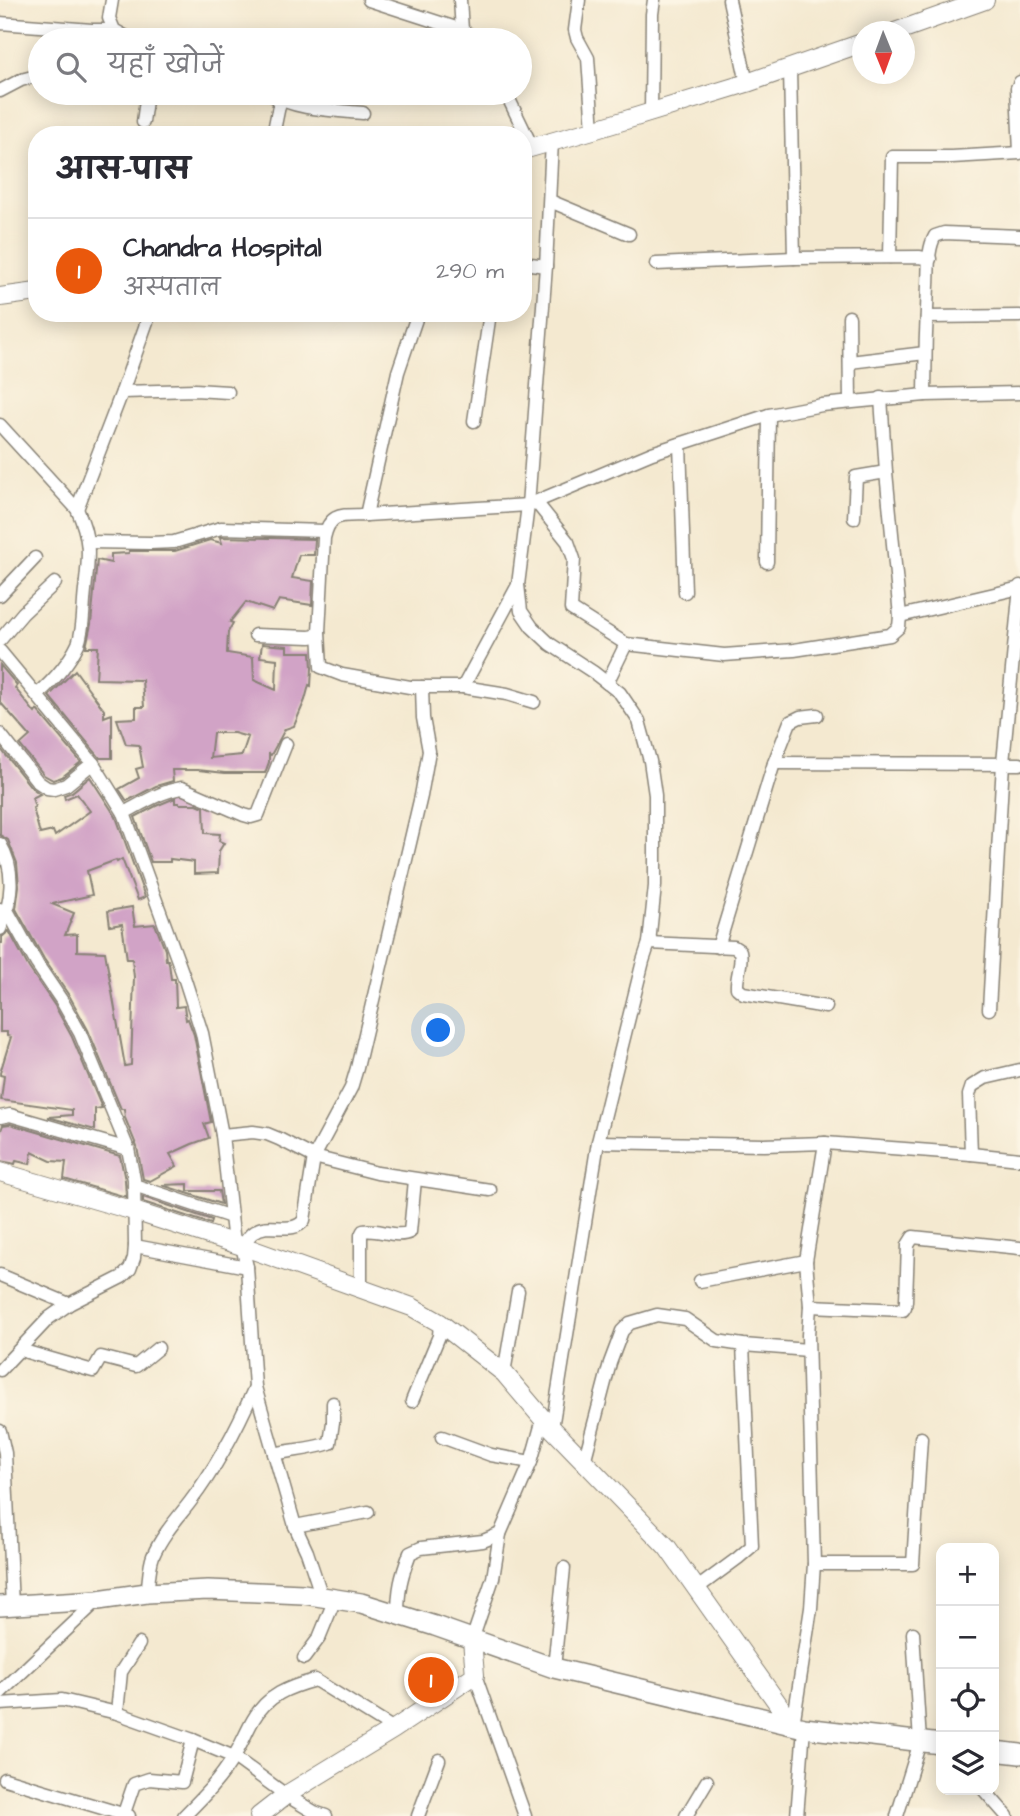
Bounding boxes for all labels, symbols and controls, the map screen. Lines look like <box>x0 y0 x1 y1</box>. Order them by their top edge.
north arrow <box>852 21 915 84</box>
search box <box>28 28 532 105</box>
text: यहाँ खोजें <box>108 47 224 83</box>
icon: search <box>52 48 90 86</box>
text: आस-पास <box>56 149 190 191</box>
text: Chandra Hospital <box>123 230 321 266</box>
text: 1 <box>78 255 80 287</box>
text: 290 m <box>436 255 504 287</box>
text: अस्पताल <box>123 272 221 304</box>
your location <box>421 1013 455 1047</box>
map controls <box>936 1543 999 1795</box>
button: + <box>936 1543 999 1606</box>
button: − <box>936 1606 999 1669</box>
pin: 1 <box>408 1654 454 1706</box>
button: locate <box>936 1669 999 1732</box>
button: layers <box>936 1732 999 1795</box>

